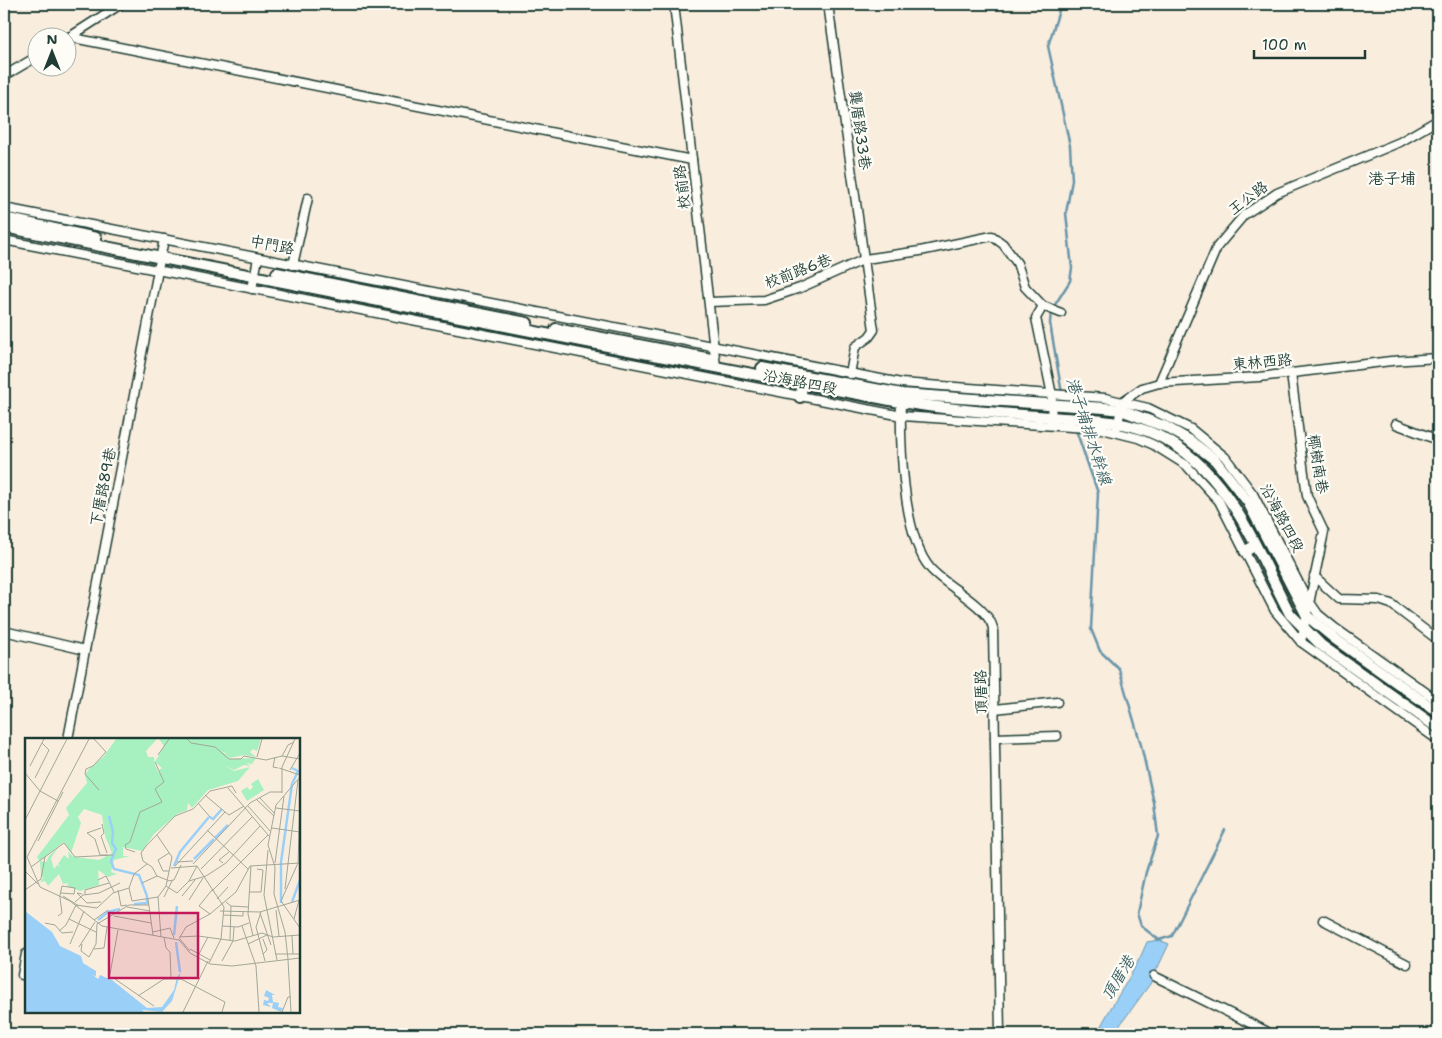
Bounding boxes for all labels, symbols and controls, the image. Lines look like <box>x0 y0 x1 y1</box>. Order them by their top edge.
north arrow <box>28 28 78 78</box>
scale bar <box>1254 28 1366 60</box>
text: N <box>46 30 58 48</box>
text: 100 m <box>1262 35 1307 55</box>
street label: 龔厝路33巷 <box>845 89 875 171</box>
street label: 校前路 <box>669 163 695 211</box>
district label: 港子埔 <box>1368 168 1416 189</box>
street label: 王公路 <box>1224 176 1272 220</box>
street label: 中門路 <box>248 231 296 259</box>
street label: 校前路6巷 <box>762 249 834 293</box>
street label: 東林西路 <box>1231 349 1293 375</box>
street label: 沿海路四段 <box>761 365 839 399</box>
water label: 港子埔排水幹線 <box>1062 374 1117 488</box>
street label: 椰樹南巷 <box>1303 433 1333 495</box>
street label: 下厝路89巷 <box>86 446 120 528</box>
street label: 沿海路四段 <box>1256 480 1308 556</box>
street label: 頂厝路 <box>971 669 991 715</box>
inset map <box>25 738 300 1013</box>
water label: 頂厝港 <box>1097 950 1140 1004</box>

